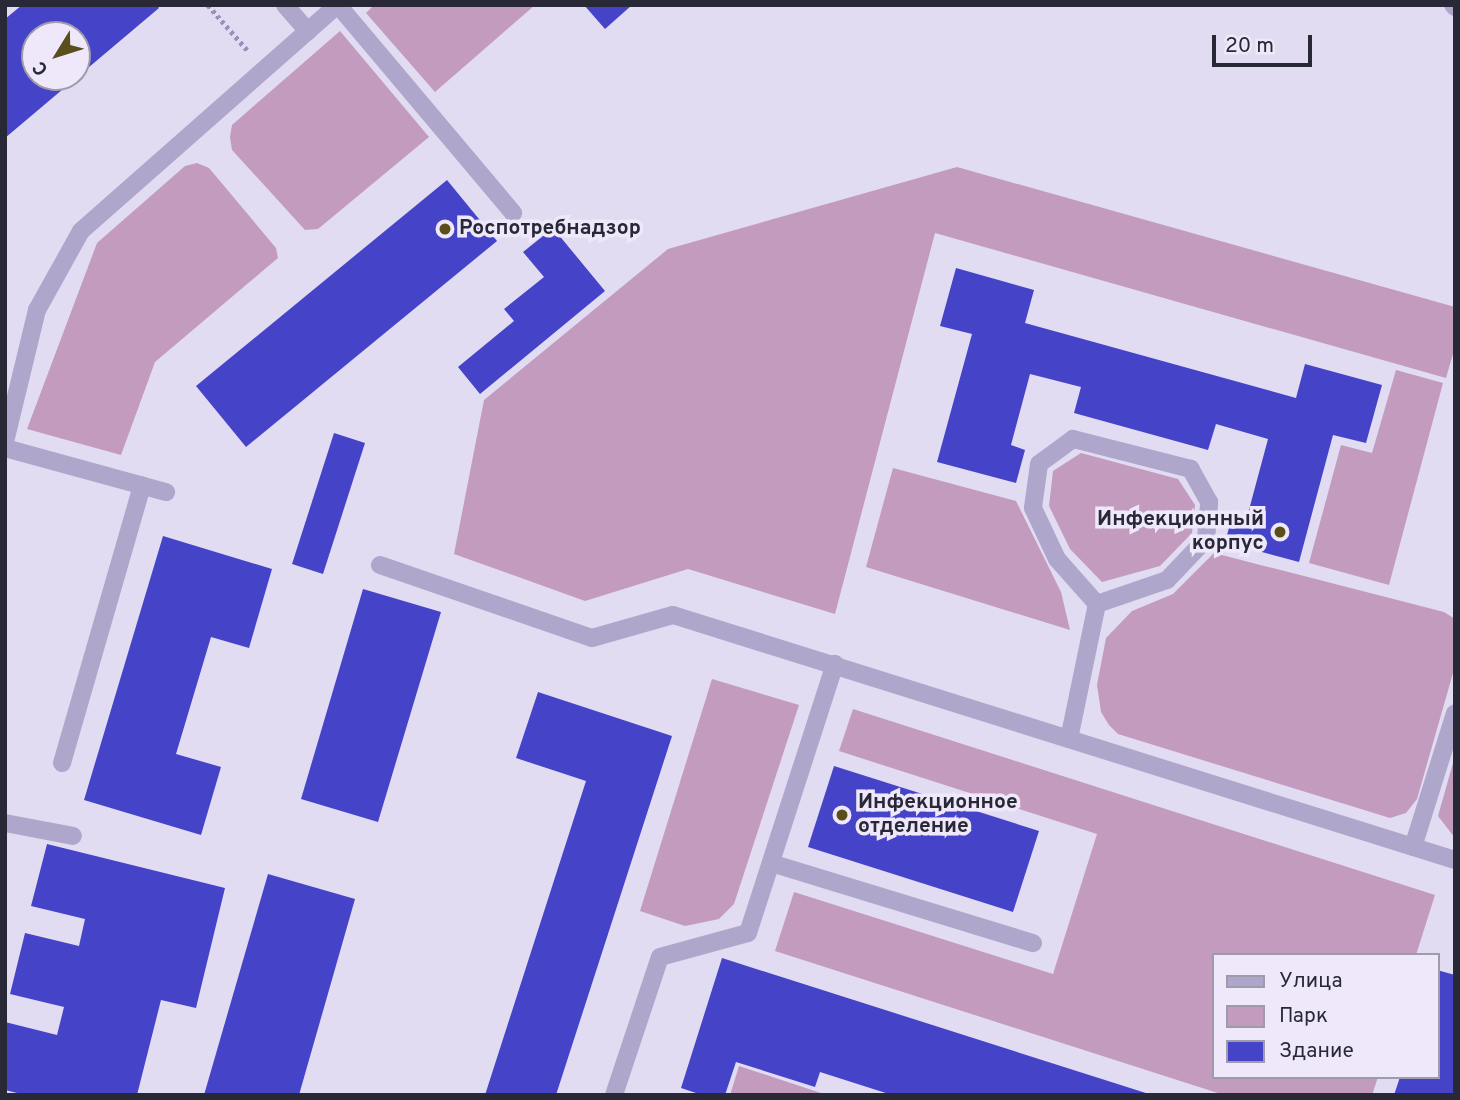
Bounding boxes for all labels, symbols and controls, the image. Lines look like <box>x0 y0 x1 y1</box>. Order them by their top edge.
north arrow <box>21 21 91 91</box>
scale bar <box>1215 21 1315 65</box>
text: 20 m <box>1225 33 1274 60</box>
text: С <box>28 56 54 80</box>
place label: Роспотребнадзор <box>459 216 641 242</box>
marker: Роспотребнадзор <box>437 221 453 237</box>
place label: Инфекционный корпус <box>1097 507 1264 557</box>
marker: Инфекционный корпус <box>1270 522 1290 542</box>
place label: Инфекционное отделение <box>858 790 1018 840</box>
marker: Инфекционное отделение <box>832 805 852 825</box>
legend <box>1212 953 1439 1079</box>
text: Улица <box>1279 968 1343 995</box>
text: Парк <box>1279 1003 1328 1030</box>
text: Здание <box>1279 1038 1354 1065</box>

